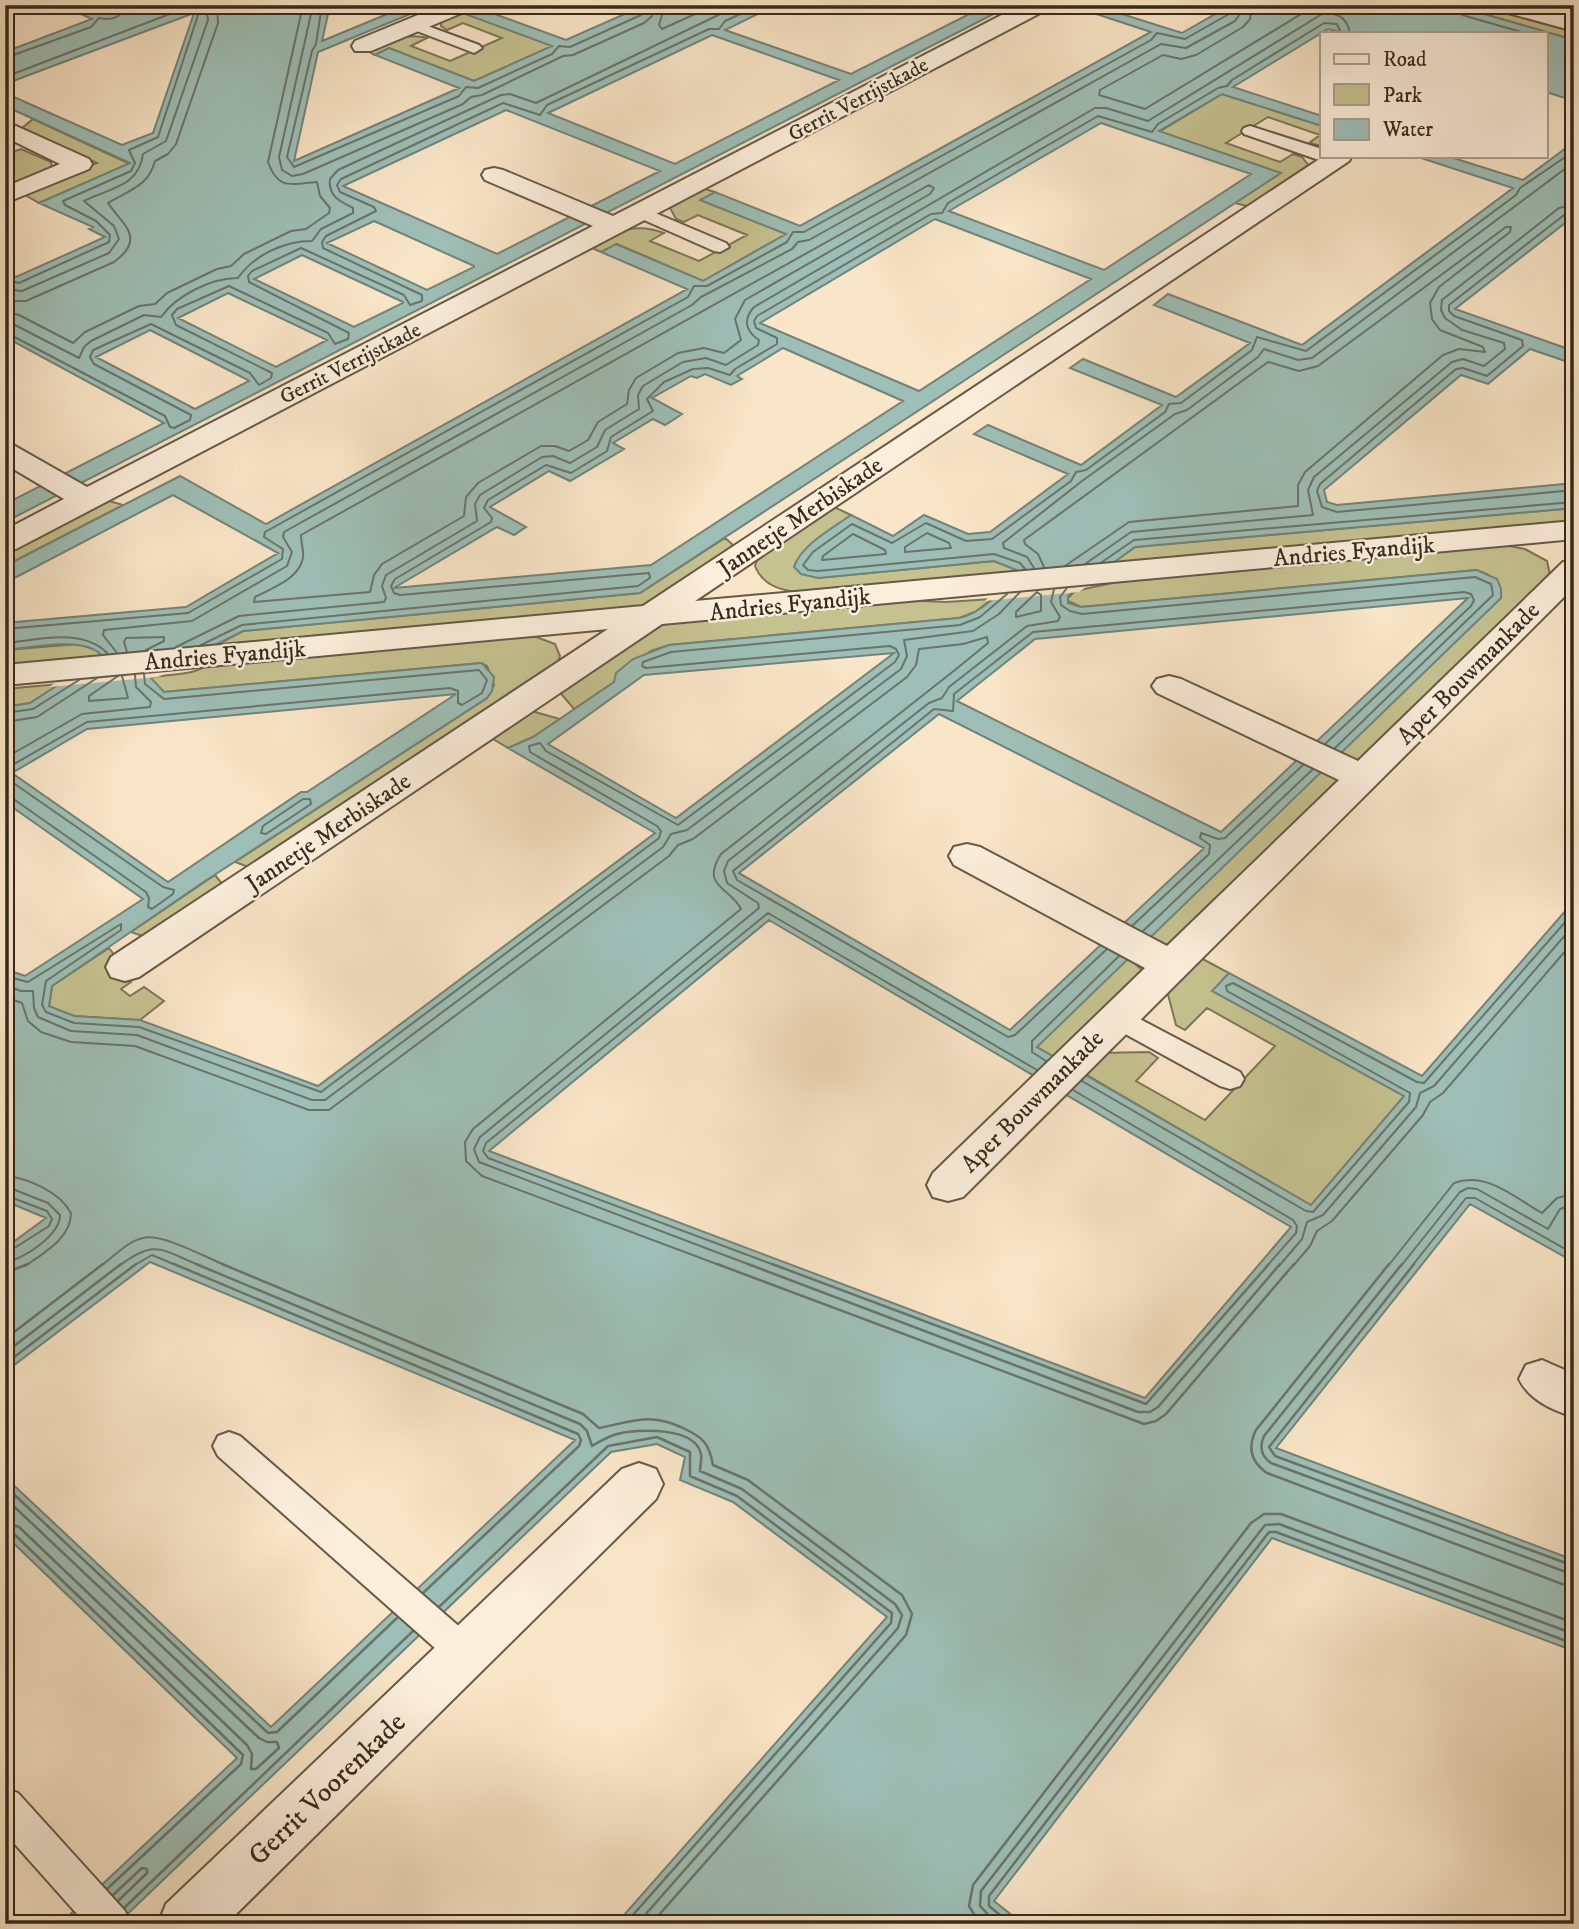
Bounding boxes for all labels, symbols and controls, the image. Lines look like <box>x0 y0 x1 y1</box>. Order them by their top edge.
legend <box>1320 32 1548 158</box>
text: Road <box>1383 47 1427 73</box>
street label: Gerrit Verrijstkade <box>784 52 933 148</box>
text: Park <box>1383 83 1423 109</box>
text: Water <box>1382 117 1433 143</box>
street label: Gerrit Verrijstkade <box>276 317 426 411</box>
street label: Jannetje Merbiskade <box>711 450 889 584</box>
street label: Andries Fyandijk <box>1272 530 1436 574</box>
street label: Andries Fyandijk <box>708 582 872 628</box>
street label: Aper Bouwmankade <box>1391 596 1546 751</box>
street label: Andries Fyandijk <box>143 634 307 678</box>
street label: Jannetje Merbiskade <box>239 766 417 900</box>
street label: Aper Bouwmankade <box>955 1024 1110 1179</box>
street label: Gerrit Voorenkade <box>241 1705 413 1873</box>

